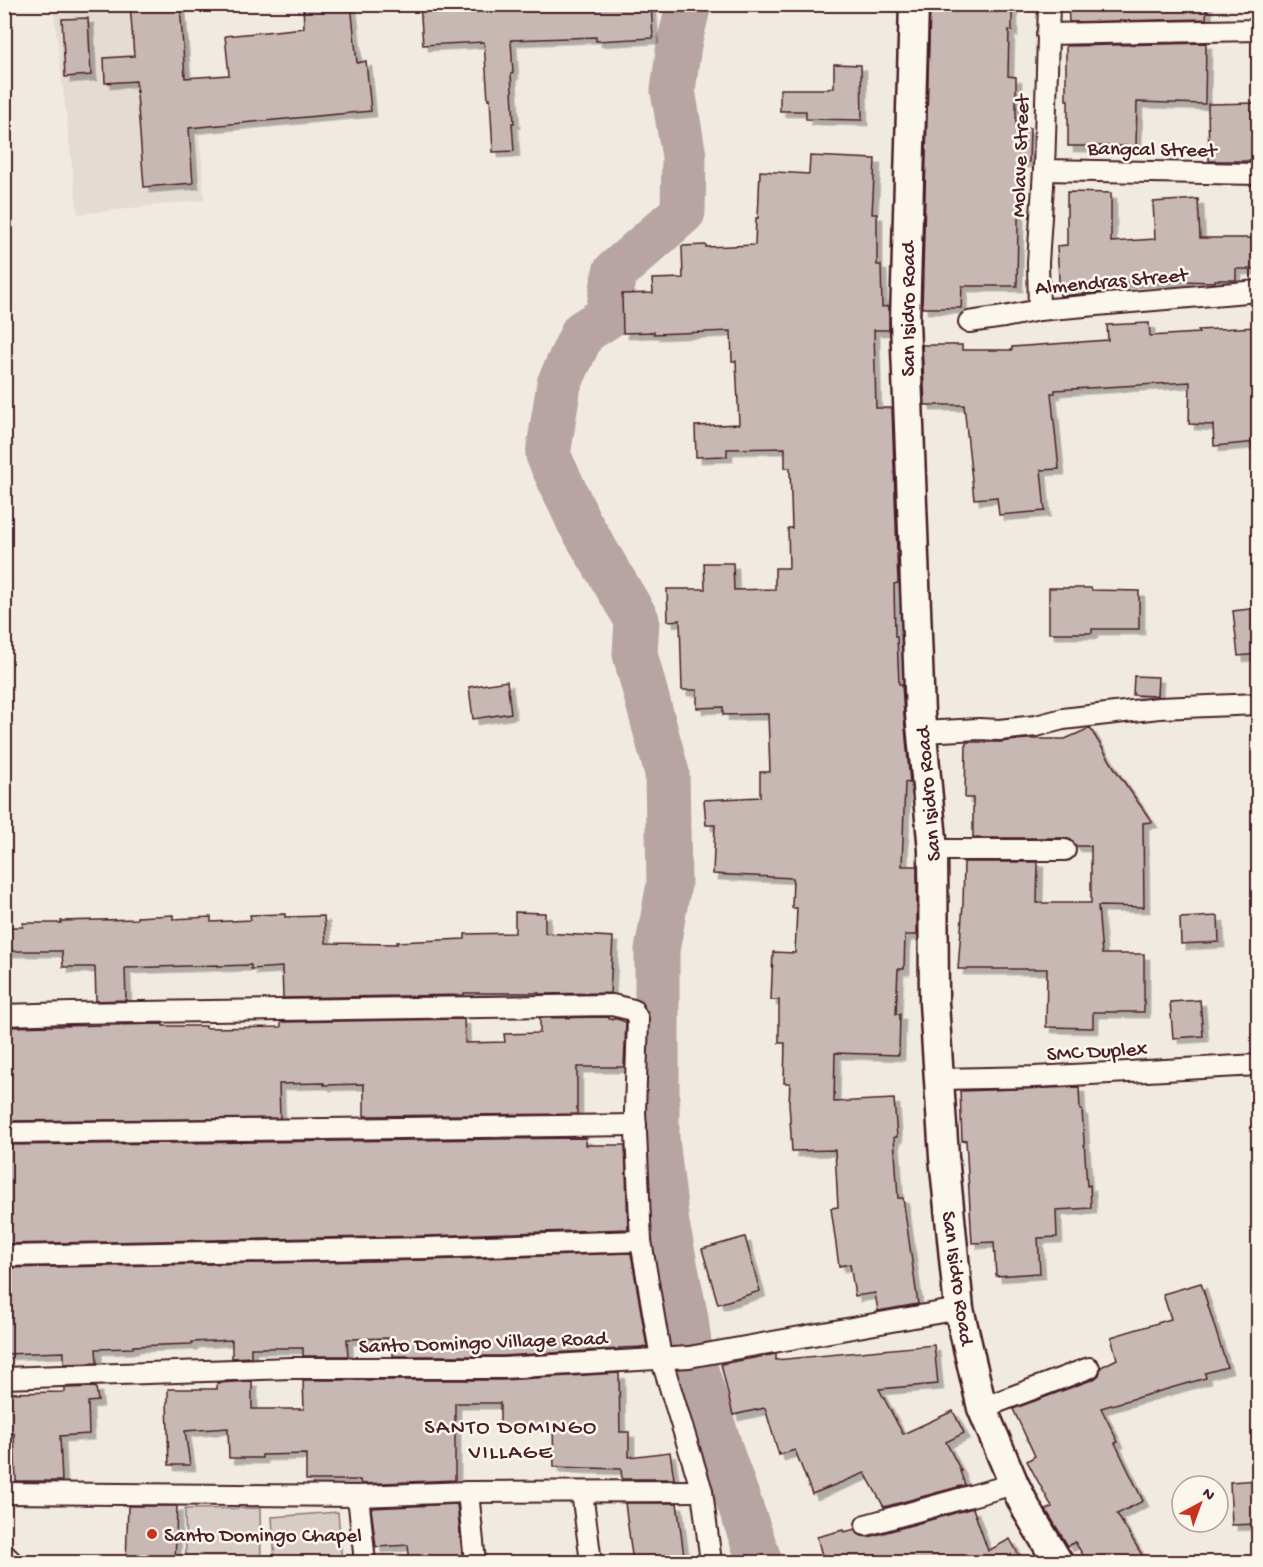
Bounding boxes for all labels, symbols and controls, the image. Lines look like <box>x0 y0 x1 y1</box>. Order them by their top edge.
street label: Molave Street <box>1008 92 1037 218</box>
street label: Bangcal Street <box>1086 138 1219 165</box>
street label: San Isidro Road <box>898 240 923 377</box>
street label: Almendras Street <box>1034 264 1191 303</box>
street label: San Isidro Road <box>912 724 949 862</box>
street label: SMC Duplex <box>1046 1038 1148 1069</box>
street label: San Isidro Road <box>934 1210 978 1349</box>
street label: Santo Domingo Village Road <box>359 1328 609 1361</box>
district label: SANTO DOMINGO VILLAGE <box>424 1416 598 1467</box>
north arrow <box>1170 1474 1230 1534</box>
text: N <box>1197 1485 1218 1506</box>
place label: Santo Domingo Chapel <box>164 1525 362 1550</box>
marker: Santo Domingo Chapel <box>145 1527 159 1541</box>

